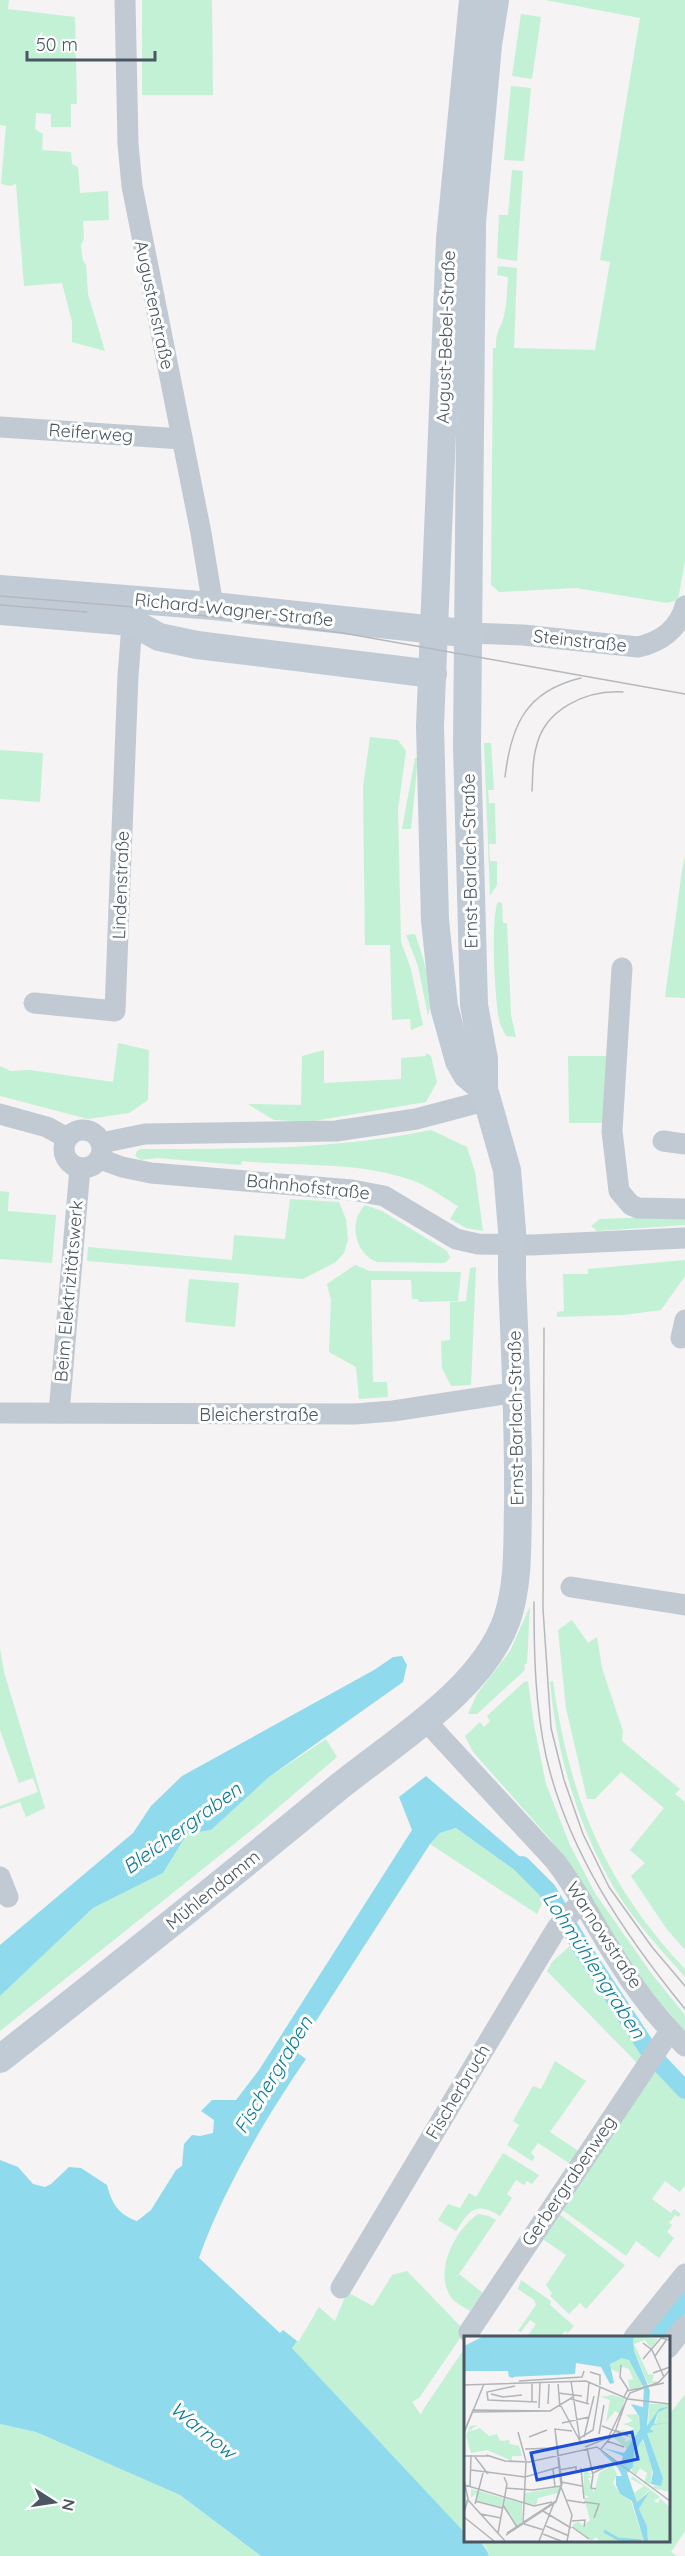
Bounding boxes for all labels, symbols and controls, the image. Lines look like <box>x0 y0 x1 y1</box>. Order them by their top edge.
scale bar <box>27 24 154 62</box>
text: 50 m <box>36 33 78 56</box>
street label: Augustenstraße <box>130 238 179 371</box>
street label: August-Bebel-Straße <box>431 250 460 424</box>
street label: Reiferweg <box>48 418 134 447</box>
street label: Richard-Wagner-Straße <box>134 588 335 631</box>
street label: Steinstraße <box>532 624 628 657</box>
street label: Ernst-Barlach-Straße <box>456 773 483 949</box>
street label: Lindenstraße <box>107 830 134 940</box>
street label: Bahnhofstraße <box>245 1169 371 1204</box>
street label: Beim Elektrizitätswerk <box>49 1199 88 1383</box>
street label: Ernst-Barlach-Straße <box>502 1330 529 1506</box>
street label: Bleicherstraße <box>199 1403 319 1426</box>
water label: Bleichergraben <box>118 1776 246 1879</box>
street label: Mühlendamm <box>161 1845 264 1935</box>
street label: Warnowstraße <box>561 1877 648 1993</box>
water label: Lohmühlengraben <box>538 1887 651 2043</box>
water label: Fischergraben <box>228 2011 318 2138</box>
street label: Fischerbruch <box>420 2040 495 2143</box>
street label: Gerbergrabenweg <box>516 2111 621 2250</box>
inset map <box>464 2336 670 2541</box>
water label: Warnow <box>165 2395 243 2465</box>
north arrow <box>24 2472 84 2532</box>
text: N <box>58 2497 80 2513</box>

